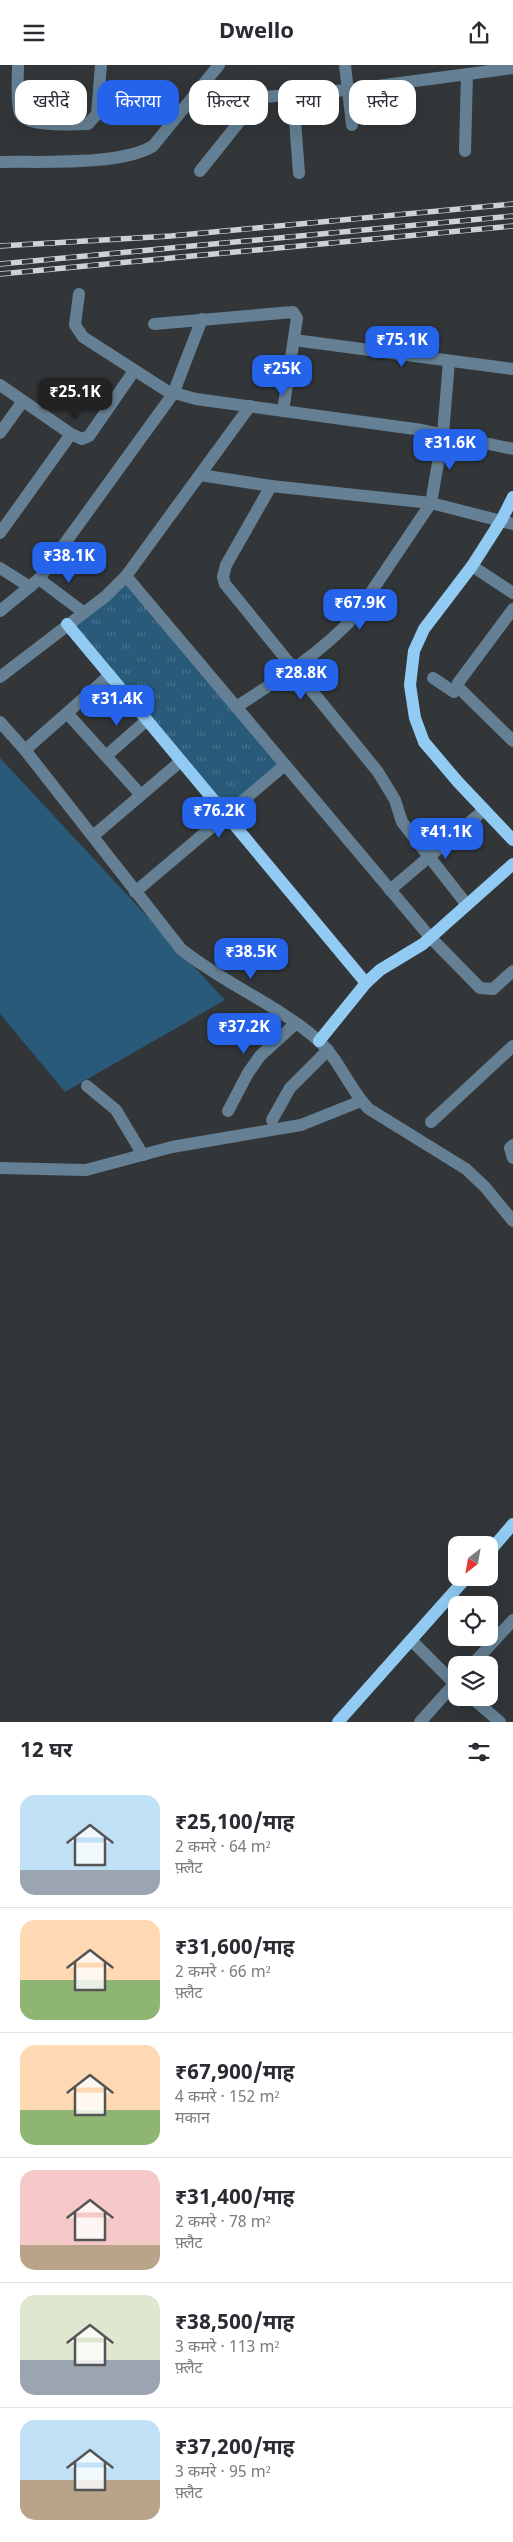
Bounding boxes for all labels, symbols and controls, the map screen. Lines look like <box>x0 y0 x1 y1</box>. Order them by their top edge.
text: Dwello <box>219 18 294 47</box>
icon: menu <box>20 19 48 47</box>
icon: share <box>465 19 493 47</box>
chip: खरीदें <box>15 80 87 125</box>
chip: किराया <box>97 80 179 125</box>
chip: फ़िल्टर <box>189 80 268 125</box>
chip: नया <box>278 80 339 125</box>
chip: फ़्लैट <box>349 80 416 125</box>
pin: ₹75.1K <box>361 325 443 368</box>
text: ₹75.1K <box>376 331 428 352</box>
pin: ₹25K <box>252 355 312 397</box>
text: ₹25K <box>263 360 301 381</box>
pin: ₹25.1K <box>34 377 116 420</box>
text: ₹25.1K <box>49 383 101 404</box>
pin: ₹31.6K <box>409 429 491 471</box>
text: ₹31.6K <box>424 434 476 455</box>
pin: ₹38.1K <box>28 541 110 584</box>
text: ₹38.1K <box>43 547 95 568</box>
pin: ₹67.9K <box>319 589 401 631</box>
text: ₹67.9K <box>334 594 386 615</box>
pin: ₹28.8K <box>260 659 342 701</box>
text: ₹28.8K <box>275 664 327 685</box>
pin: ₹31.4K <box>76 685 158 727</box>
text: ₹31.4K <box>91 690 143 711</box>
pin: ₹76.2K <box>178 797 260 839</box>
text: ₹76.2K <box>193 802 245 823</box>
pin: ₹41.1K <box>405 817 487 860</box>
text: ₹41.1K <box>420 823 472 844</box>
pin: ₹38.5K <box>210 937 292 980</box>
text: ₹38.5K <box>225 943 277 964</box>
pin: ₹37.2K <box>203 1013 285 1055</box>
text: ₹37.2K <box>218 1018 270 1039</box>
north arrow <box>448 1536 498 1586</box>
map controls <box>448 1536 498 1706</box>
button: locate <box>448 1596 498 1646</box>
button: layers <box>448 1656 498 1706</box>
text: 12 घर <box>20 1738 72 1766</box>
icon: filters <box>465 1738 493 1766</box>
text: ₹25,100/माह <box>175 1810 294 1838</box>
icon: home <box>60 1815 120 1875</box>
text: 2 कमरे · 64 m² <box>175 1838 271 1859</box>
text: फ़्लैट <box>175 1859 203 1880</box>
text: ₹31,600/माह <box>175 1935 294 1963</box>
icon: home <box>60 1940 120 2000</box>
text: 2 कमरे · 66 m² <box>175 1963 271 1984</box>
text: फ़्लैट <box>175 1984 203 2005</box>
text: ₹67,900/माह <box>175 2060 294 2088</box>
icon: home <box>60 2065 120 2125</box>
text: 4 कमरे · 152 m² <box>175 2088 279 2109</box>
text: मकान <box>175 2109 210 2130</box>
text: ₹31,400/माह <box>175 2185 294 2213</box>
icon: home <box>60 2190 120 2250</box>
text: 2 कमरे · 78 m² <box>175 2213 271 2234</box>
text: फ़्लैट <box>175 2234 203 2255</box>
text: ₹38,500/माह <box>175 2310 294 2338</box>
icon: home <box>60 2315 120 2375</box>
text: 3 कमरे · 113 m² <box>175 2338 279 2359</box>
text: फ़्लैट <box>175 2359 203 2380</box>
text: ₹37,200/माह <box>175 2435 294 2463</box>
icon: home <box>60 2440 120 2500</box>
text: 3 कमरे · 95 m² <box>175 2463 271 2484</box>
text: फ़्लैट <box>175 2484 203 2505</box>

